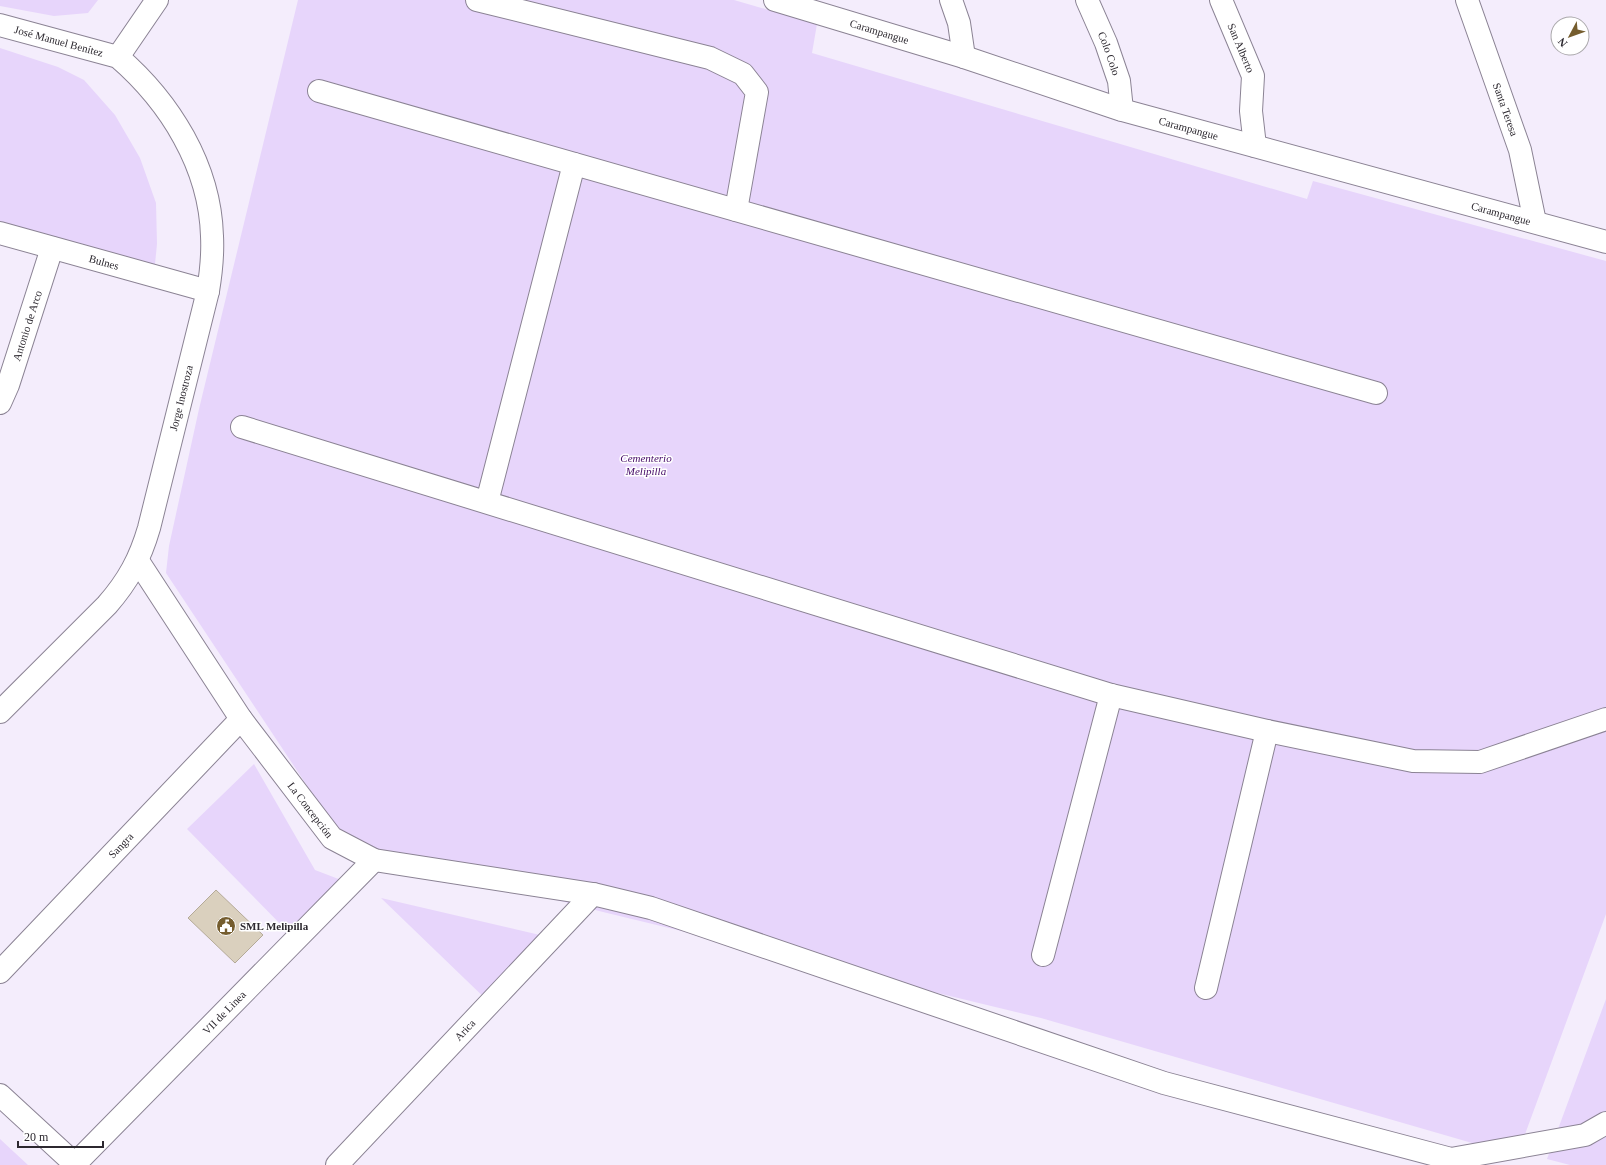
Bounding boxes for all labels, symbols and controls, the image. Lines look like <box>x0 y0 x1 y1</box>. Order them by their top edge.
north arrow <box>1550 16 1590 56</box>
street label: Carampangue <box>848 17 910 46</box>
street label: San Alberto <box>1225 21 1257 75</box>
street label: José Manuel Benítez <box>13 23 105 59</box>
street label: Colo Colo <box>1096 30 1123 77</box>
text: N <box>1555 36 1570 49</box>
street label: Santa Teresa <box>1491 81 1521 138</box>
street label: Carampangue <box>1157 114 1220 142</box>
street label: Carampangue <box>1470 200 1532 227</box>
street label: Bulnes <box>88 252 120 272</box>
street label: Antonio de Arco <box>10 288 44 362</box>
street label: Jorge Inostroza <box>167 364 195 432</box>
park label: Cementerio Melipilla <box>620 452 672 477</box>
street label: La Concepción <box>285 780 336 841</box>
street label: Sangra <box>106 830 136 860</box>
public building icon: SML Melipilla <box>215 915 237 937</box>
place label: SML Melipilla <box>240 920 309 932</box>
street label: VII de Linea <box>200 988 248 1037</box>
street label: Arica <box>452 1017 478 1043</box>
scale bar <box>18 1123 103 1149</box>
text: 20 m <box>24 1130 49 1144</box>

